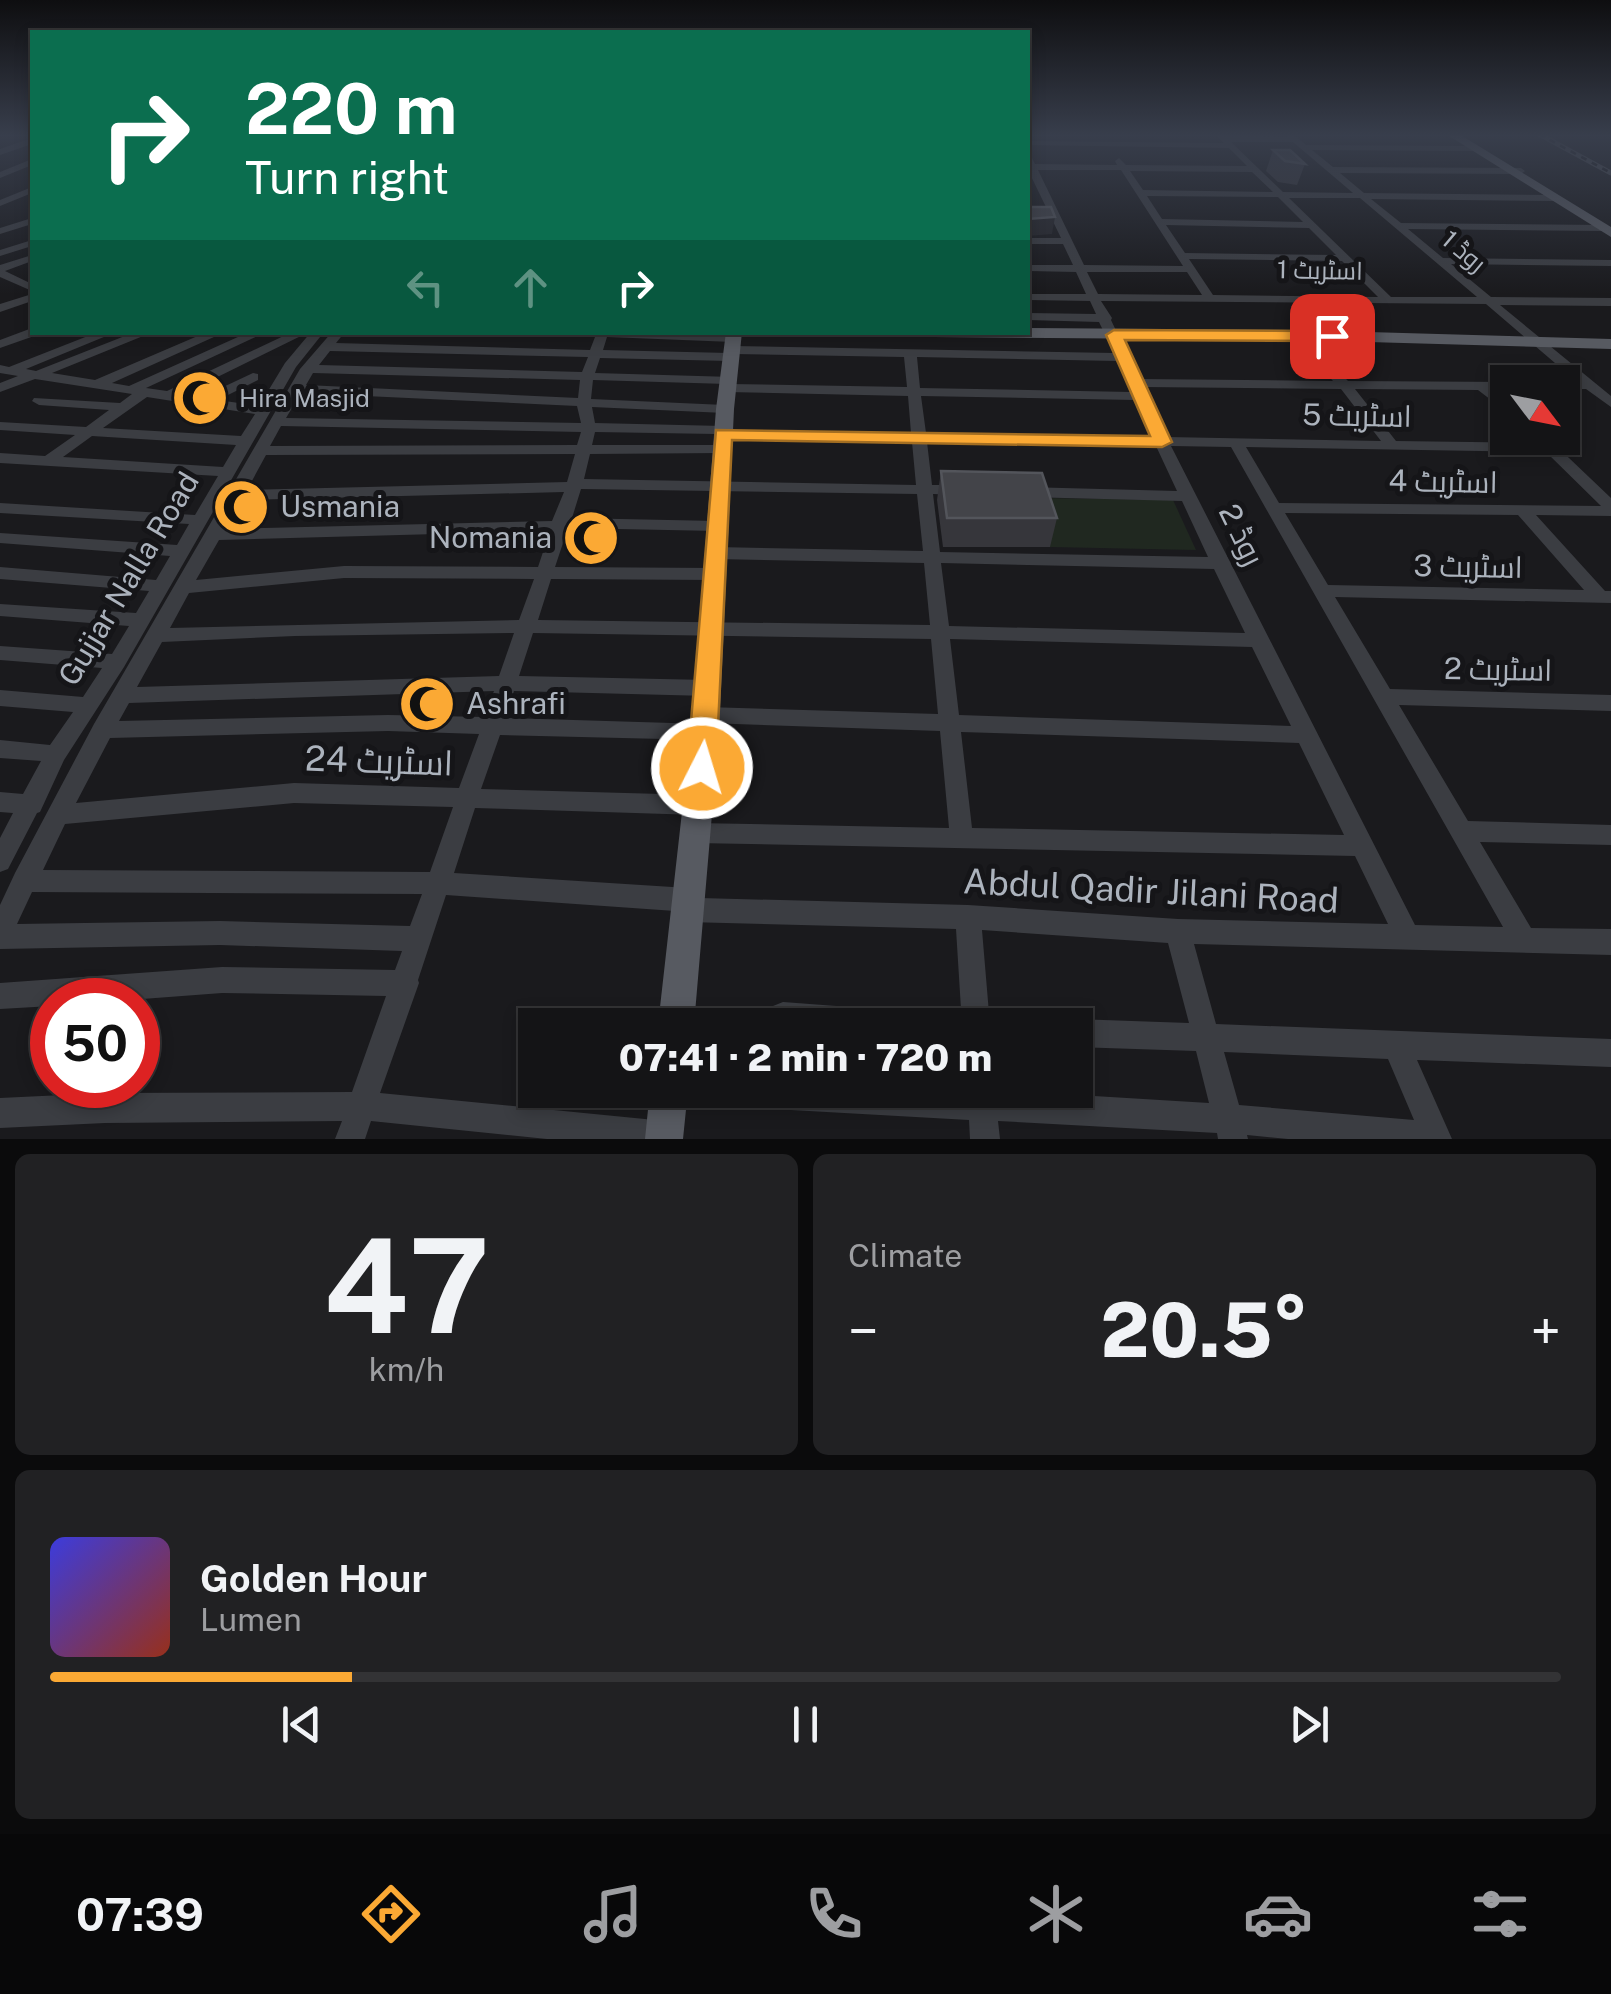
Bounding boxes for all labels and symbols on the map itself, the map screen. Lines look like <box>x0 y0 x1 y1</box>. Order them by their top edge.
street label: روڈ 1 <box>1436 224 1492 278</box>
street label: اسٹریٹ 1 <box>1277 254 1363 286</box>
pin <box>1290 294 1375 379</box>
north arrow <box>1490 365 1580 455</box>
mosque icon: Hira Masjid <box>170 368 230 428</box>
place label: Hira Masjid <box>239 383 370 413</box>
street label: اسٹریٹ 5 <box>1302 396 1412 434</box>
street label: اسٹریٹ 4 <box>1388 462 1498 500</box>
street label: Gujjar Nalla Road <box>50 465 206 692</box>
mosque icon: Usmania <box>211 477 271 537</box>
place label: Usmania <box>280 488 400 524</box>
street label: روڈ 2 <box>1212 498 1272 571</box>
mosque icon: Nomania <box>561 508 621 568</box>
place label: Nomania <box>429 519 552 555</box>
street label: اسٹریٹ 3 <box>1413 547 1523 585</box>
street label: اسٹریٹ 2 <box>1444 650 1553 688</box>
mosque icon: Ashrafi <box>397 674 457 734</box>
place label: Ashrafi <box>466 685 566 721</box>
position arrow <box>650 716 754 820</box>
street label: اسٹریٹ 24 <box>304 737 454 784</box>
street label: Abdul Qadir Jilani Road <box>962 860 1340 921</box>
speed limit sign: 50 <box>30 978 160 1108</box>

